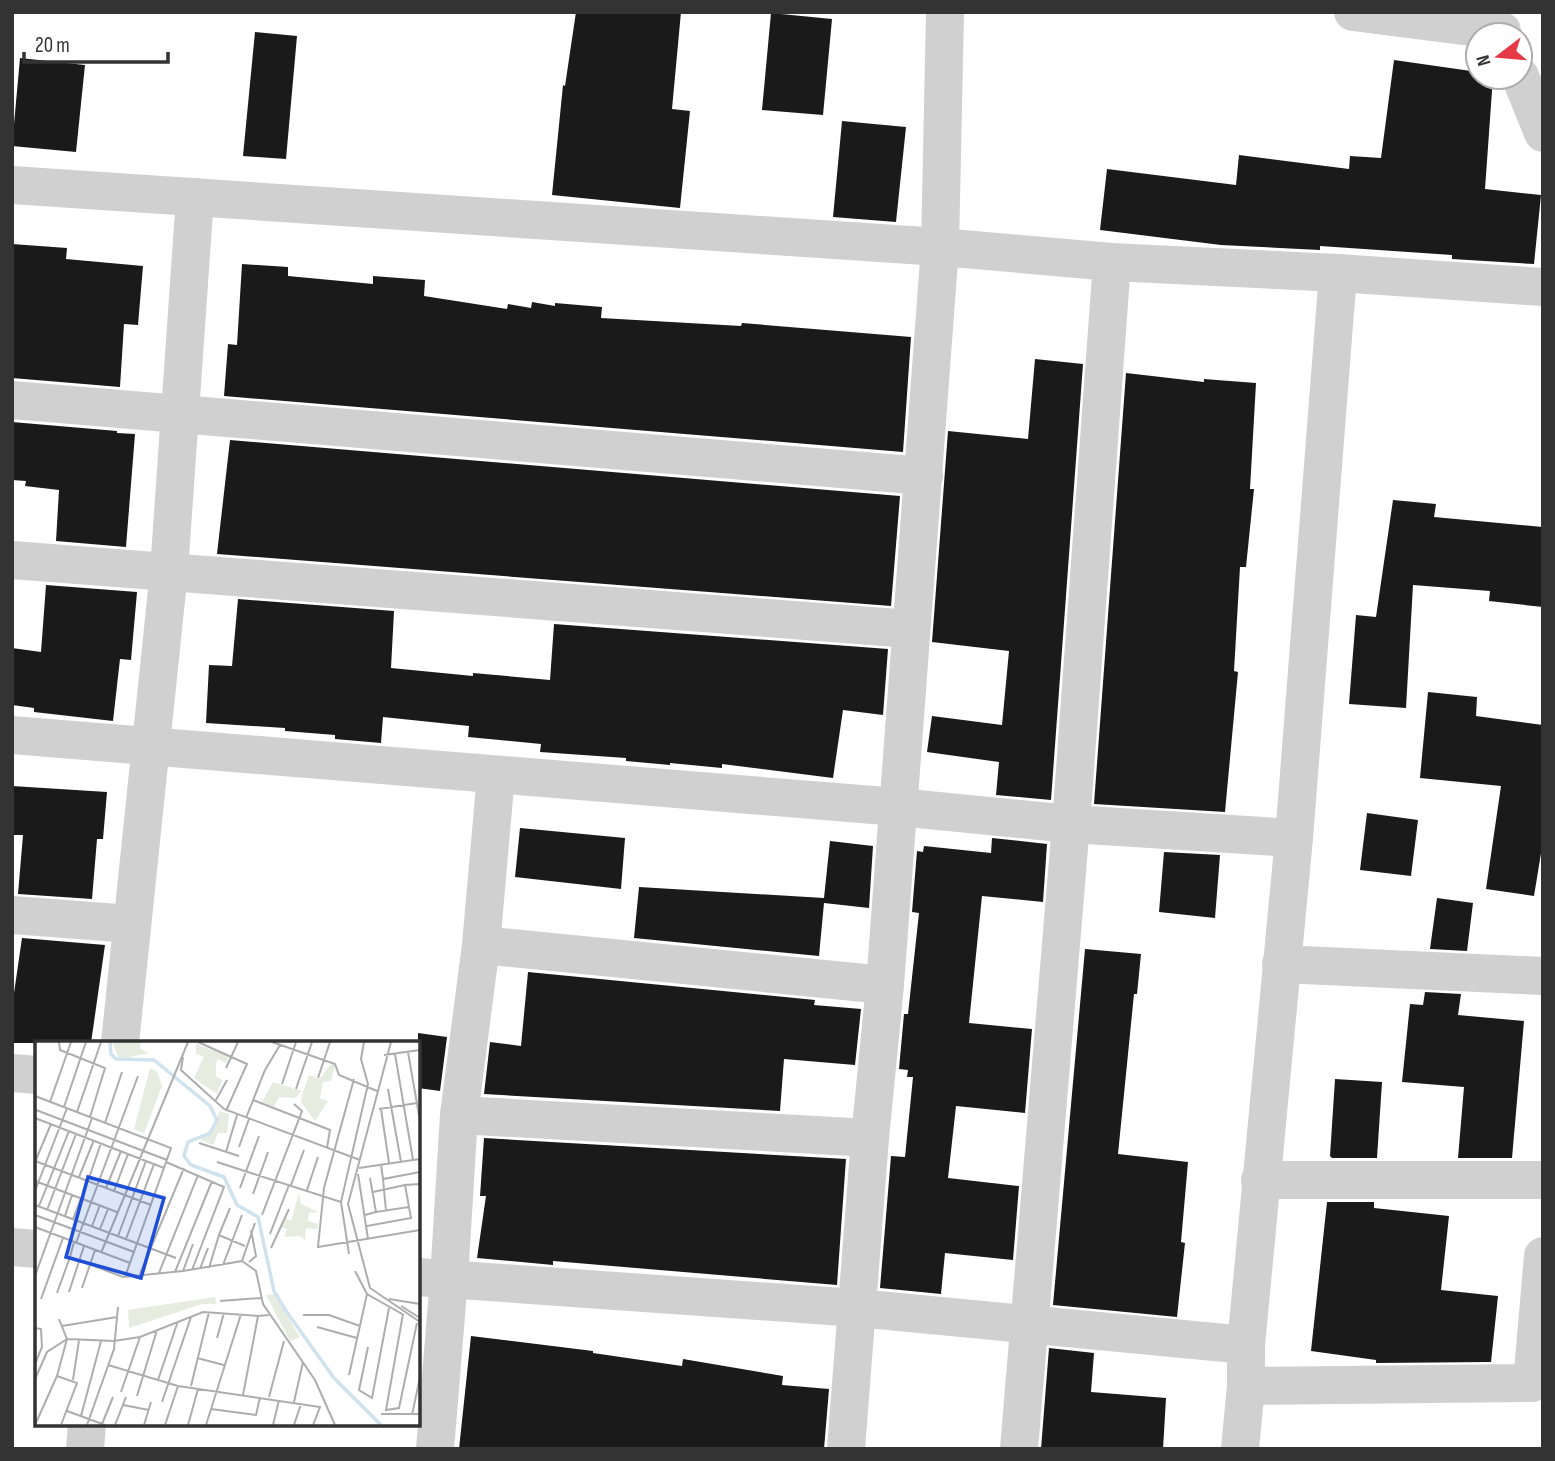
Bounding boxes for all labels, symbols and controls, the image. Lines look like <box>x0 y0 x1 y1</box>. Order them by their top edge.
scale bar <box>24 21 168 65</box>
north arrow <box>1464 21 1534 91</box>
text: 20 m <box>35 33 70 58</box>
text: N <box>1472 52 1497 68</box>
inset map <box>35 1041 420 1426</box>

